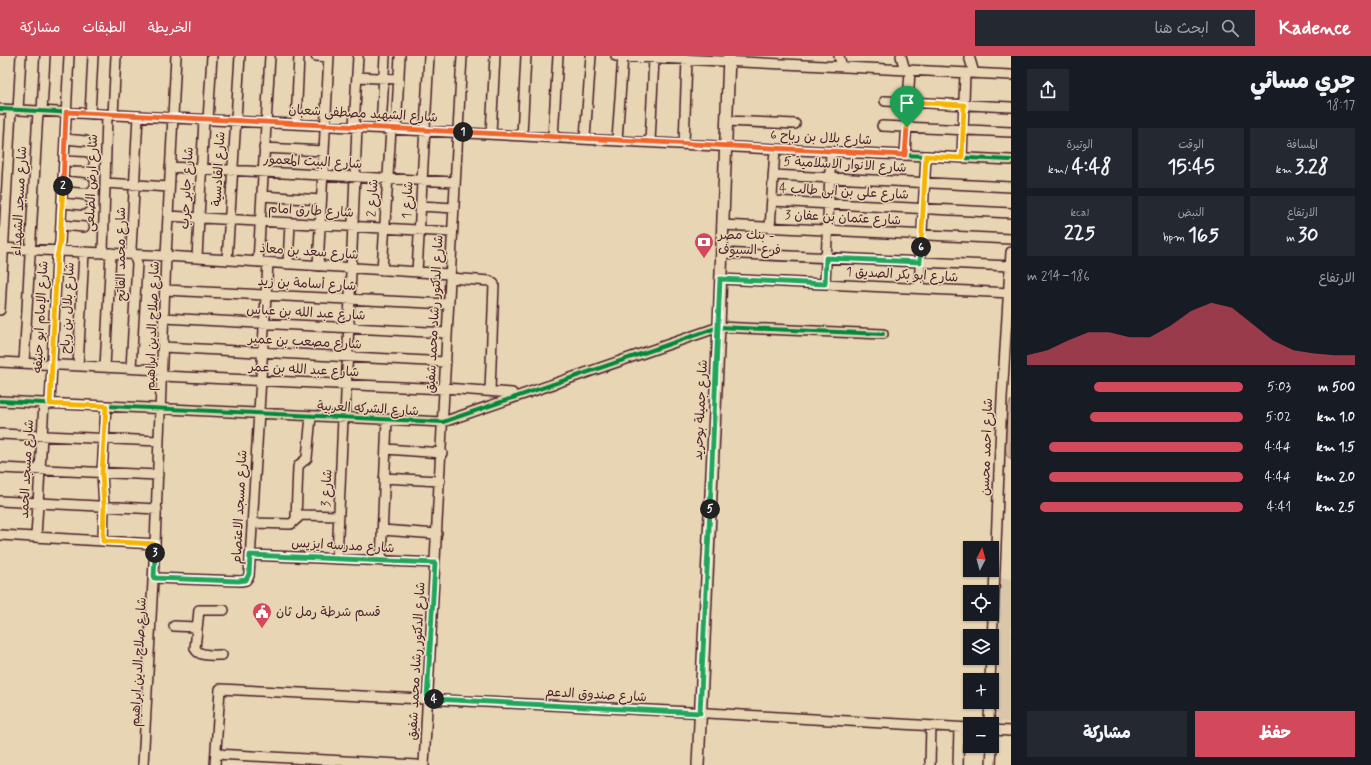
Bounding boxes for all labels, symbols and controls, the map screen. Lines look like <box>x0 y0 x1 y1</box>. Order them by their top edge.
search box <box>975 10 1255 46</box>
text: Kadence <box>1279 16 1351 41</box>
icon: search <box>1219 17 1241 39</box>
text: مشاركة <box>20 19 60 37</box>
text: الطبقات <box>82 19 126 37</box>
text: الخريطة <box>148 19 191 37</box>
text: ابحث هنا <box>1155 19 1209 39</box>
text: جري مسائي <box>1250 68 1355 96</box>
button: share <box>1027 69 1069 111</box>
pin <box>890 86 924 127</box>
icon: arrive <box>896 92 918 114</box>
text: 18:17 <box>1326 97 1355 114</box>
street label: شارع الشهيد مصطفى شعبان <box>288 102 438 126</box>
pin: 1 <box>453 122 473 142</box>
text: 1 <box>461 125 465 139</box>
street label: شارع بلال بن رباح 6 <box>770 127 872 149</box>
street label: شارع القادسية <box>209 131 229 207</box>
street label: شارع ارض الضلعى <box>82 134 102 232</box>
text: الوتيرة <box>1066 138 1093 152</box>
text: الوقت <box>1178 138 1204 152</box>
text: المسافة <box>1287 138 1318 152</box>
street label: شارع مسجد الشهداء <box>9 146 31 256</box>
street label: شارع جابر حرب <box>176 146 198 230</box>
street label: شارع البيت المعمور <box>262 151 363 173</box>
street label: شارع الانوار الاسلامية 5 <box>783 153 907 177</box>
text: 4:48 <box>1072 154 1111 181</box>
text: 15:45 <box>1167 154 1215 181</box>
text: 3.28 <box>1295 154 1329 181</box>
text: /km <box>1048 163 1072 177</box>
text: km <box>1276 163 1295 177</box>
pin: 2 <box>53 176 73 196</box>
text: 2 <box>60 179 66 193</box>
street label: شارع 2 <box>364 179 382 217</box>
street label: شارع على بن ابى طالب 4 <box>779 180 909 204</box>
street label: شارع 1 <box>399 181 417 219</box>
street label: شارع طارق امام <box>268 200 354 223</box>
street label: شارع عثمان بن عفان 3 <box>785 206 901 230</box>
text: kcal <box>1070 206 1089 220</box>
text: النبض <box>1178 206 1204 220</box>
text: الارتفاع <box>1287 206 1318 220</box>
street label: شارع محمد الفاتح <box>113 207 130 301</box>
text: 225 <box>1064 220 1095 247</box>
text: 165 <box>1188 222 1219 249</box>
text: 30 <box>1298 222 1318 249</box>
place label: بنك مصر - فرع السيوف <box>717 227 781 259</box>
bank icon: بنك مصر - فرع السيوف <box>693 231 715 259</box>
text: bpm <box>1163 231 1188 245</box>
text: m <box>1286 231 1298 245</box>
street label: شارع الدكتور رشاد محمد شفيق <box>422 234 448 394</box>
pin: 6 <box>911 237 931 257</box>
street label: شارع سعد بن معاذ <box>259 240 359 264</box>
text: 6 <box>918 240 924 254</box>
street label: شارع الإمام ابو حنيفه <box>30 260 53 374</box>
street label: شارع صلاح الدين ابراهيم <box>142 261 165 391</box>
street label: شارع بلال بن رباح <box>57 262 79 354</box>
street label: شارع ابو بكر الصديق 1 <box>845 264 959 286</box>
text: 186–214 m <box>1027 268 1090 285</box>
text: الارتفاع <box>1319 270 1355 287</box>
street label: شارع أسامة بن زيد <box>257 273 357 295</box>
street label: شارع عبد الله بن عباس <box>246 301 366 325</box>
street label: شارع مصعب بن عمير <box>247 330 362 353</box>
street label: شارع عبد الله بن عمر <box>247 359 360 381</box>
street label: شارع جميلة بوحريد <box>690 359 712 461</box>
text: 5:03 <box>1267 379 1291 396</box>
text: 500 m <box>1318 379 1355 396</box>
street label: شارع الشركه العربية <box>317 398 419 420</box>
street label: شارع احمد محسن <box>977 398 997 496</box>
text: 5:02 <box>1266 409 1291 426</box>
text: 1.0 km <box>1317 409 1355 426</box>
street label: شارع مسجد الحمد <box>16 419 38 519</box>
text: 4:44 <box>1265 439 1291 456</box>
text: 1.5 km <box>1316 439 1355 456</box>
street label: شارع مسجد الاعتصام <box>229 449 252 565</box>
street label: شارع 3 <box>318 469 336 507</box>
text: 4:44 <box>1265 469 1291 486</box>
text: 2.0 km <box>1316 469 1355 486</box>
pin: 5 <box>700 499 720 519</box>
text: 4:41 <box>1267 499 1291 516</box>
text: 2.5 km <box>1316 499 1355 516</box>
text: 5 <box>707 502 713 516</box>
street label: شارع مدرسه ايزيس <box>291 535 395 557</box>
north arrow <box>963 541 999 577</box>
map controls <box>963 541 999 753</box>
pin: 3 <box>145 543 165 563</box>
text: 3 <box>153 546 157 560</box>
street label: شارع الدكتور رشاد محمد شفيق <box>404 581 430 741</box>
button: locate <box>963 585 999 621</box>
street label: شارع صلاح الدين ابراهيم <box>127 597 152 727</box>
public building icon: قسم شرطة رمل ثان <box>251 601 273 629</box>
place label: قسم شرطة رمل ثان <box>276 604 381 622</box>
button: layers <box>963 629 999 665</box>
button: + <box>963 673 999 709</box>
street label: شارع صندوق الدعم <box>545 684 647 707</box>
pin: 4 <box>424 689 444 709</box>
text: 4 <box>431 692 437 706</box>
button: مشاركة <box>1027 711 1187 757</box>
button: حفظ <box>1195 711 1355 757</box>
button: − <box>963 717 999 753</box>

